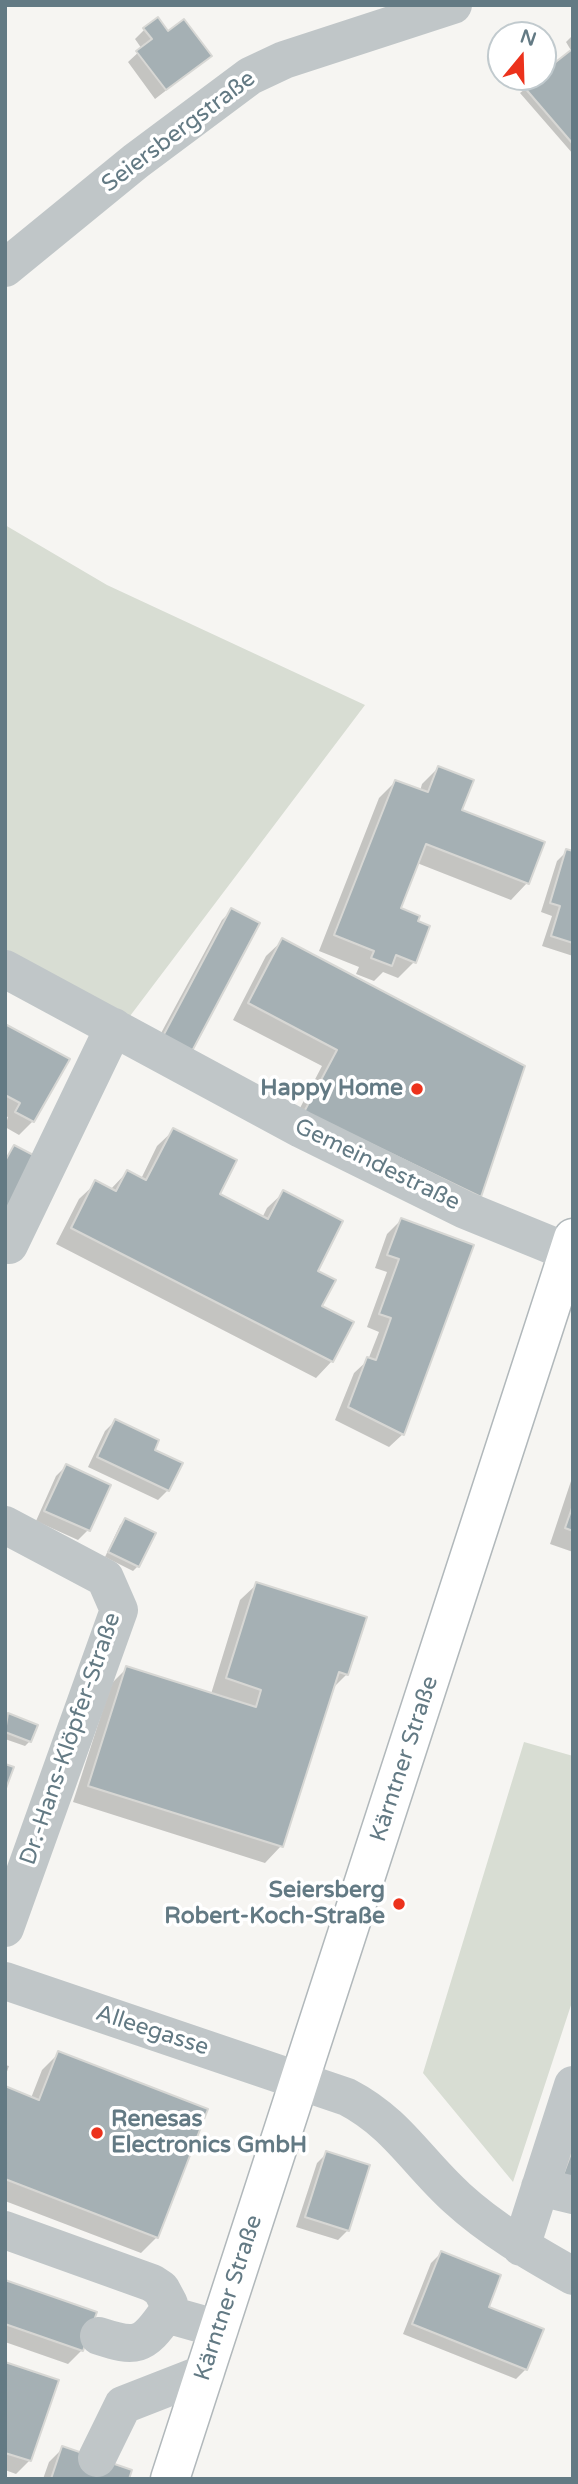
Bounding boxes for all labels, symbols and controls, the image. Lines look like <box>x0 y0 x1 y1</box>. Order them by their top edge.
north arrow <box>487 21 557 91</box>
text: N <box>517 25 539 51</box>
street label: Seiersbergstraße <box>97 65 261 199</box>
place label: Happy Home <box>260 1075 403 1103</box>
marker: Happy Home <box>409 1081 425 1097</box>
street label: Gemeindestraße <box>290 1113 464 1217</box>
street label: Dr.-Hans-Klöpfer-Straße <box>15 1609 127 1869</box>
street label: Kärntner Straße <box>365 1673 445 1845</box>
place label: Seiersberg Robert-Koch-Straße <box>164 1877 385 1931</box>
marker: Seiersberg Robert-Koch-Straße <box>391 1896 407 1912</box>
street label: Alleegasse <box>92 2000 212 2062</box>
place label: Renesas Electronics GmbH <box>111 2106 307 2160</box>
marker: Renesas Electronics GmbH <box>89 2125 105 2141</box>
street label: Kärntner Straße <box>189 2212 269 2384</box>

